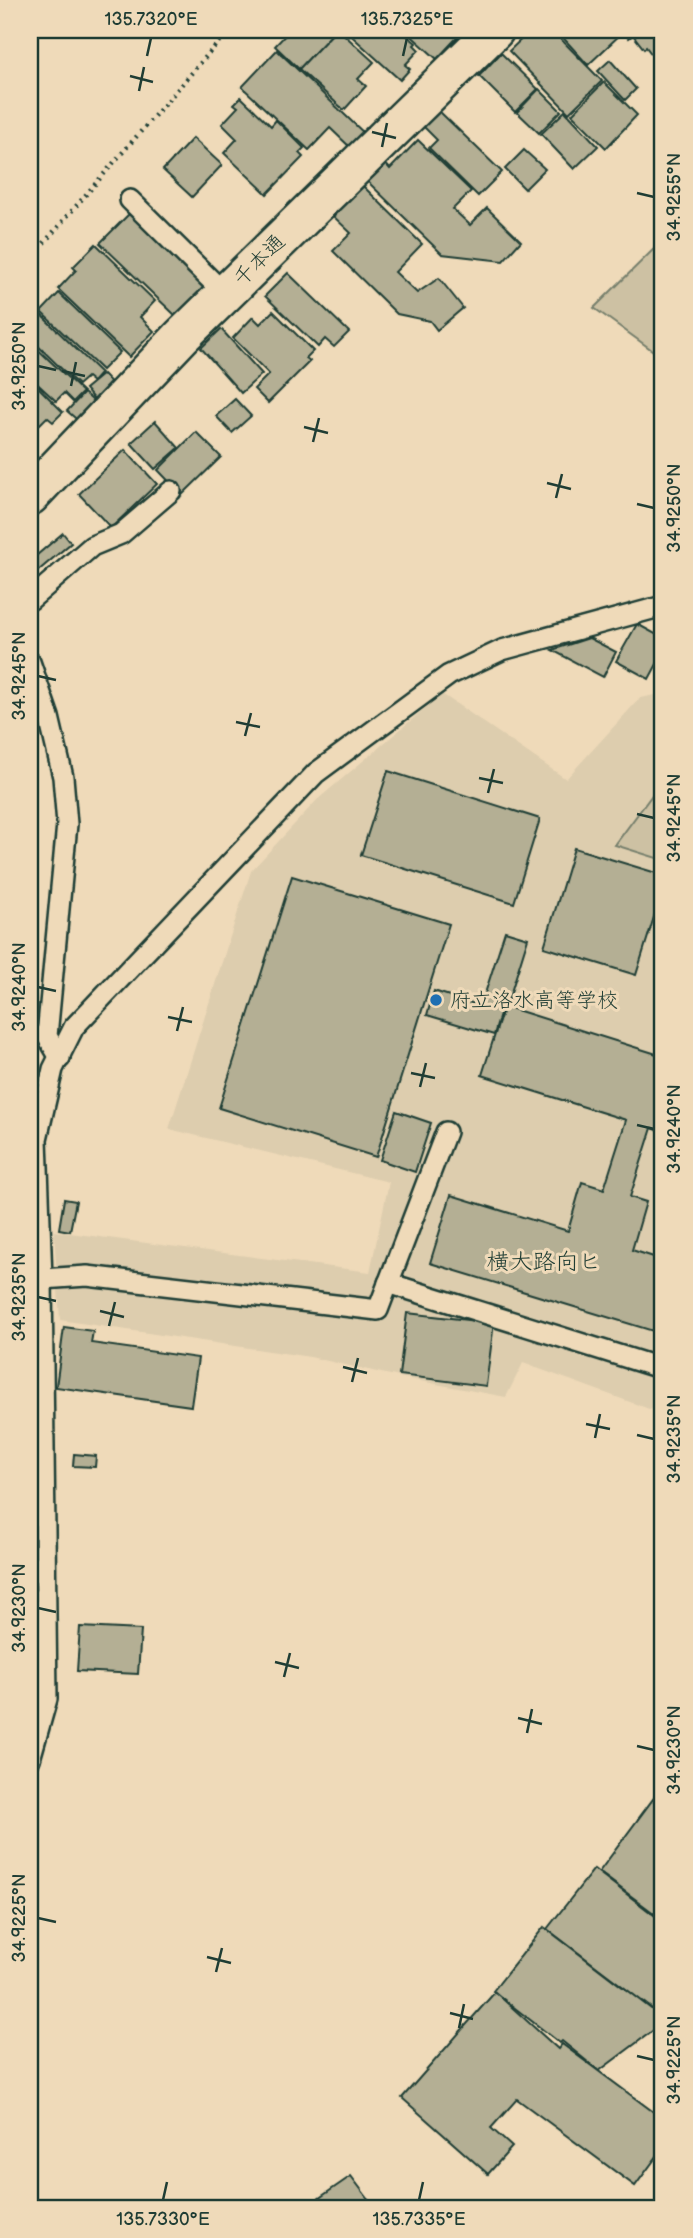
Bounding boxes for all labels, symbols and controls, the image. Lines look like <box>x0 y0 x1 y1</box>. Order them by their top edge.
text: 135.7320°E <box>104 9 198 30</box>
text: 135.7325°E <box>361 9 453 30</box>
text: 34.9255°N <box>664 153 685 241</box>
street label: 千本通 <box>228 229 290 291</box>
text: 34.9250°N <box>9 321 30 411</box>
text: 34.9250°N <box>664 463 685 553</box>
text: 34.9245°N <box>9 631 30 721</box>
text: 34.9245°N <box>664 773 685 863</box>
text: 34.9240°N <box>9 942 30 1032</box>
place label: 府立洛水高等学校 <box>450 988 618 1013</box>
marker: 府立洛水高等学校 <box>428 992 444 1008</box>
text: 34.9240°N <box>664 1084 685 1174</box>
district label: 横大路向ヒ <box>487 1248 602 1276</box>
text: 34.9235°N <box>9 1252 30 1342</box>
text: 34.9235°N <box>664 1394 685 1484</box>
text: 34.9230°N <box>9 1563 30 1653</box>
text: 34.9230°N <box>664 1705 685 1795</box>
text: 34.9225°N <box>9 1873 30 1963</box>
text: 34.9225°N <box>664 2015 685 2105</box>
text: 135.7330°E <box>116 2209 210 2230</box>
text: 135.7335°E <box>372 2209 466 2230</box>

